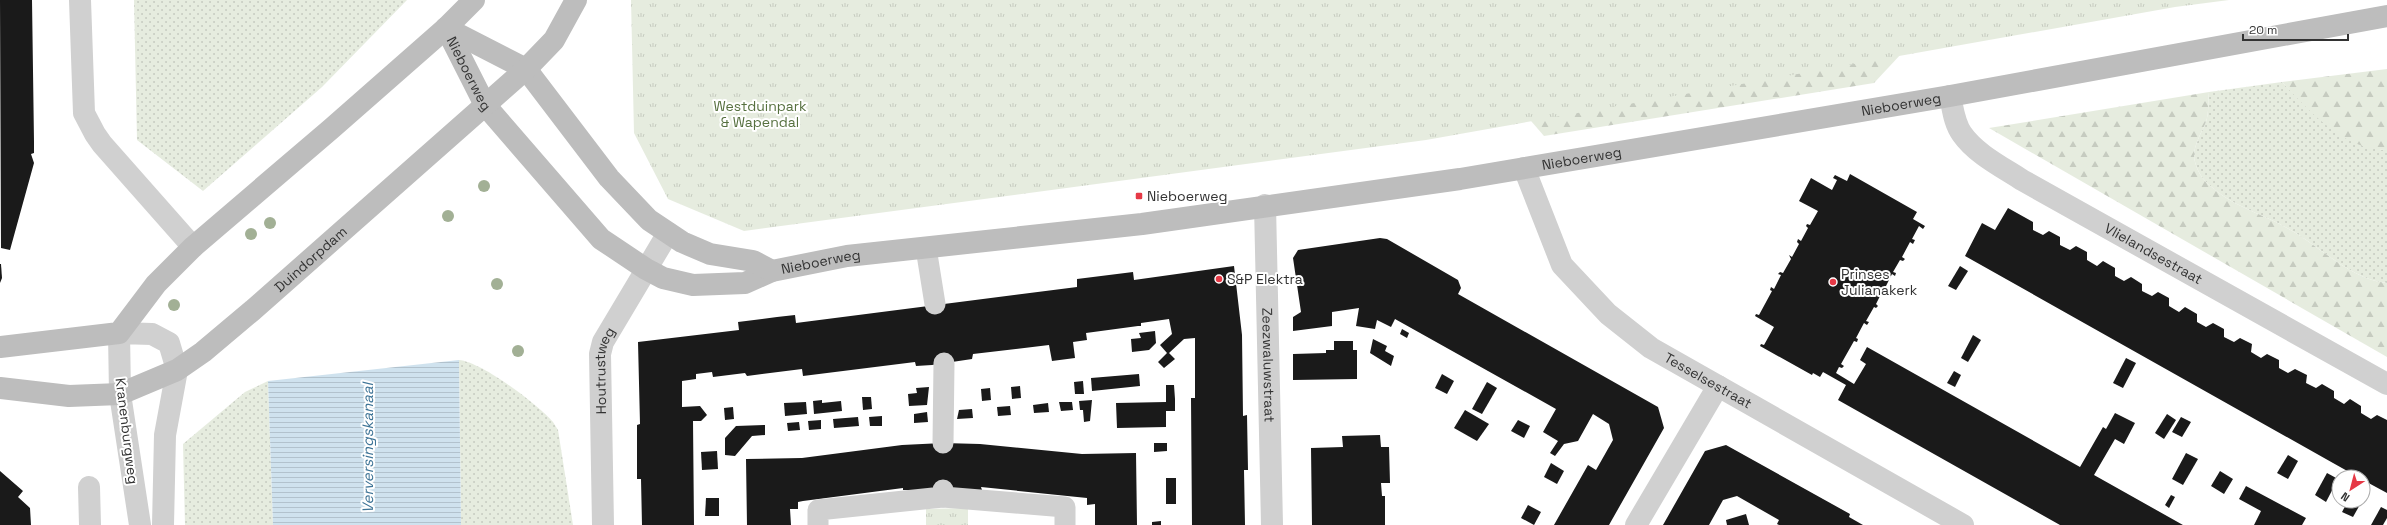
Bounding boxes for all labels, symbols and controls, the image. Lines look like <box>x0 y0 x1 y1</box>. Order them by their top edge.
scale bar <box>2243 16 2348 42</box>
text: 20 m <box>2249 22 2277 38</box>
street label: Nieboerweg <box>443 33 495 115</box>
street label: Nieboerweg <box>1860 89 1942 120</box>
park label: Westduinpark & Wapendal <box>713 97 807 131</box>
street label: Nieboerweg <box>1540 143 1623 174</box>
place label: Nieboerweg <box>1147 187 1228 205</box>
marker: Nieboerweg <box>1134 191 1144 201</box>
street label: Vlielandsestraat <box>2101 219 2206 288</box>
street label: Duindorpdam <box>270 222 351 296</box>
street label: Nieboerweg <box>779 246 861 278</box>
place label: Prinses Julianakerk <box>1841 265 1918 299</box>
place label: S&P Elektra <box>1227 270 1303 288</box>
marker: S&P Elektra <box>1214 274 1224 284</box>
marker: Prinses Julianakerk <box>1828 277 1838 287</box>
street label: Zeezwaluwstraat <box>1258 307 1279 422</box>
street label: Houtrustweg <box>591 324 619 415</box>
street label: Tesselsestraat <box>1661 348 1755 413</box>
street label: Kranenburgweg <box>112 377 142 485</box>
water label: Verversingskanaal <box>358 380 377 513</box>
north arrow <box>2331 469 2371 509</box>
text: N <box>2338 489 2352 505</box>

